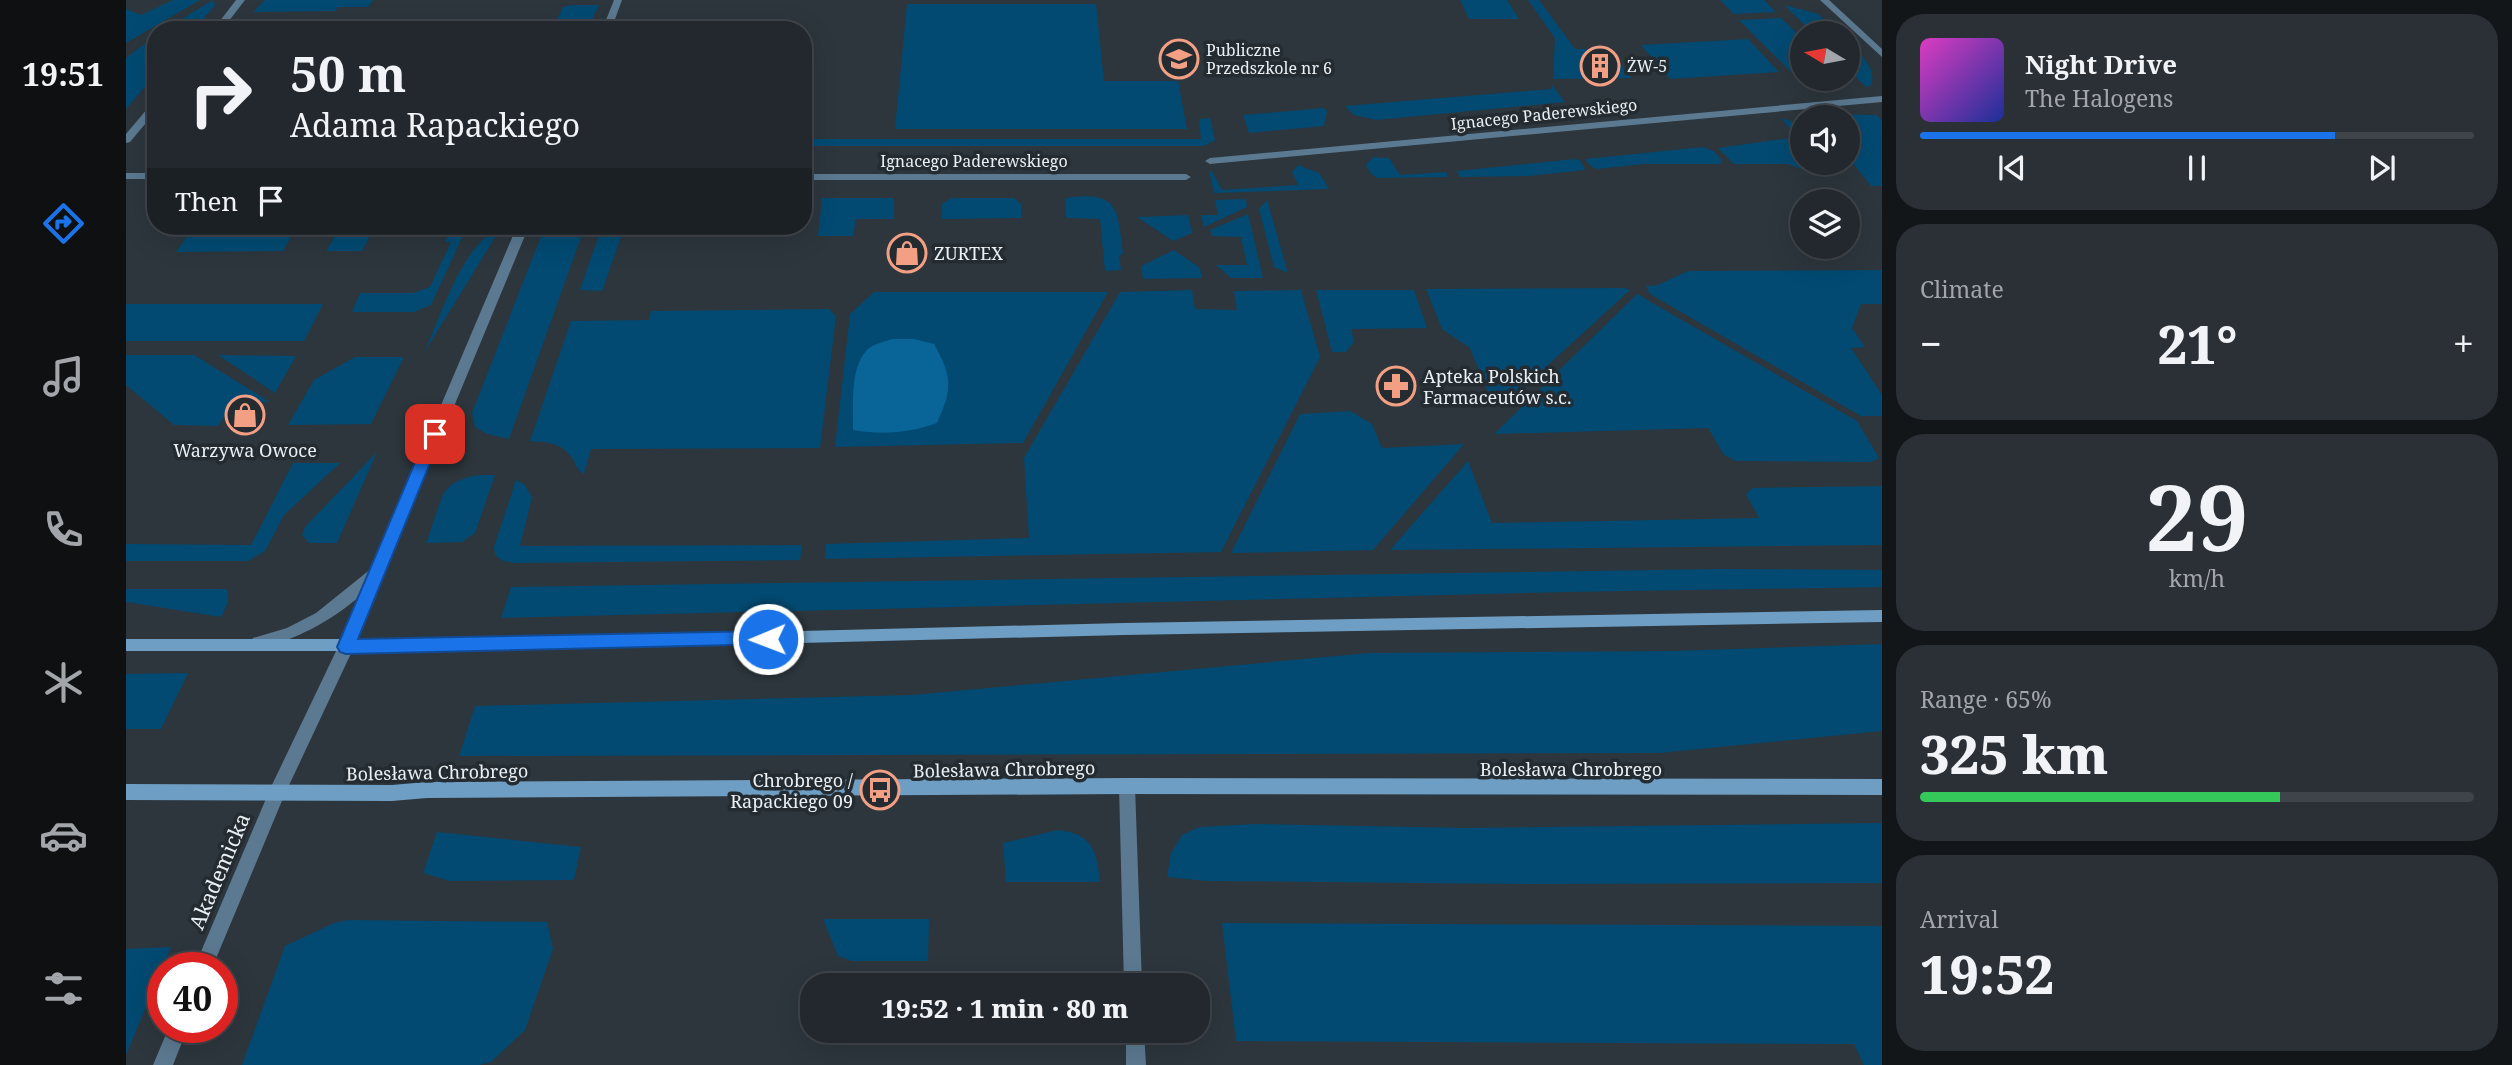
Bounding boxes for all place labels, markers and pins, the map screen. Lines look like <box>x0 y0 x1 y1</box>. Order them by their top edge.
school or university icon: Publiczne Przedszkole nr 6 <box>1158 38 1200 80</box>
place label: Publiczne Przedszkole nr 6 <box>1206 39 1332 79</box>
building icon: ŻW-5 <box>1579 45 1621 87</box>
place label: ŻW-5 <box>1627 55 1667 77</box>
shop icon: ZURTEX <box>886 232 928 274</box>
place label: ZURTEX <box>934 241 1003 265</box>
place label: Apteka Polskich Farmaceutów s.c. <box>1423 364 1571 409</box>
pharmacy icon: Apteka Polskich Farmaceutów s.c. <box>1375 365 1417 407</box>
shop icon: Warzywa Owoce <box>224 394 266 436</box>
pin <box>405 404 465 464</box>
place label: Warzywa Owoce <box>173 438 317 462</box>
place label: Chrobrego / Rapackiego 09 <box>730 768 854 813</box>
bus stop icon: Chrobrego / Rapackiego 09 <box>859 769 901 811</box>

